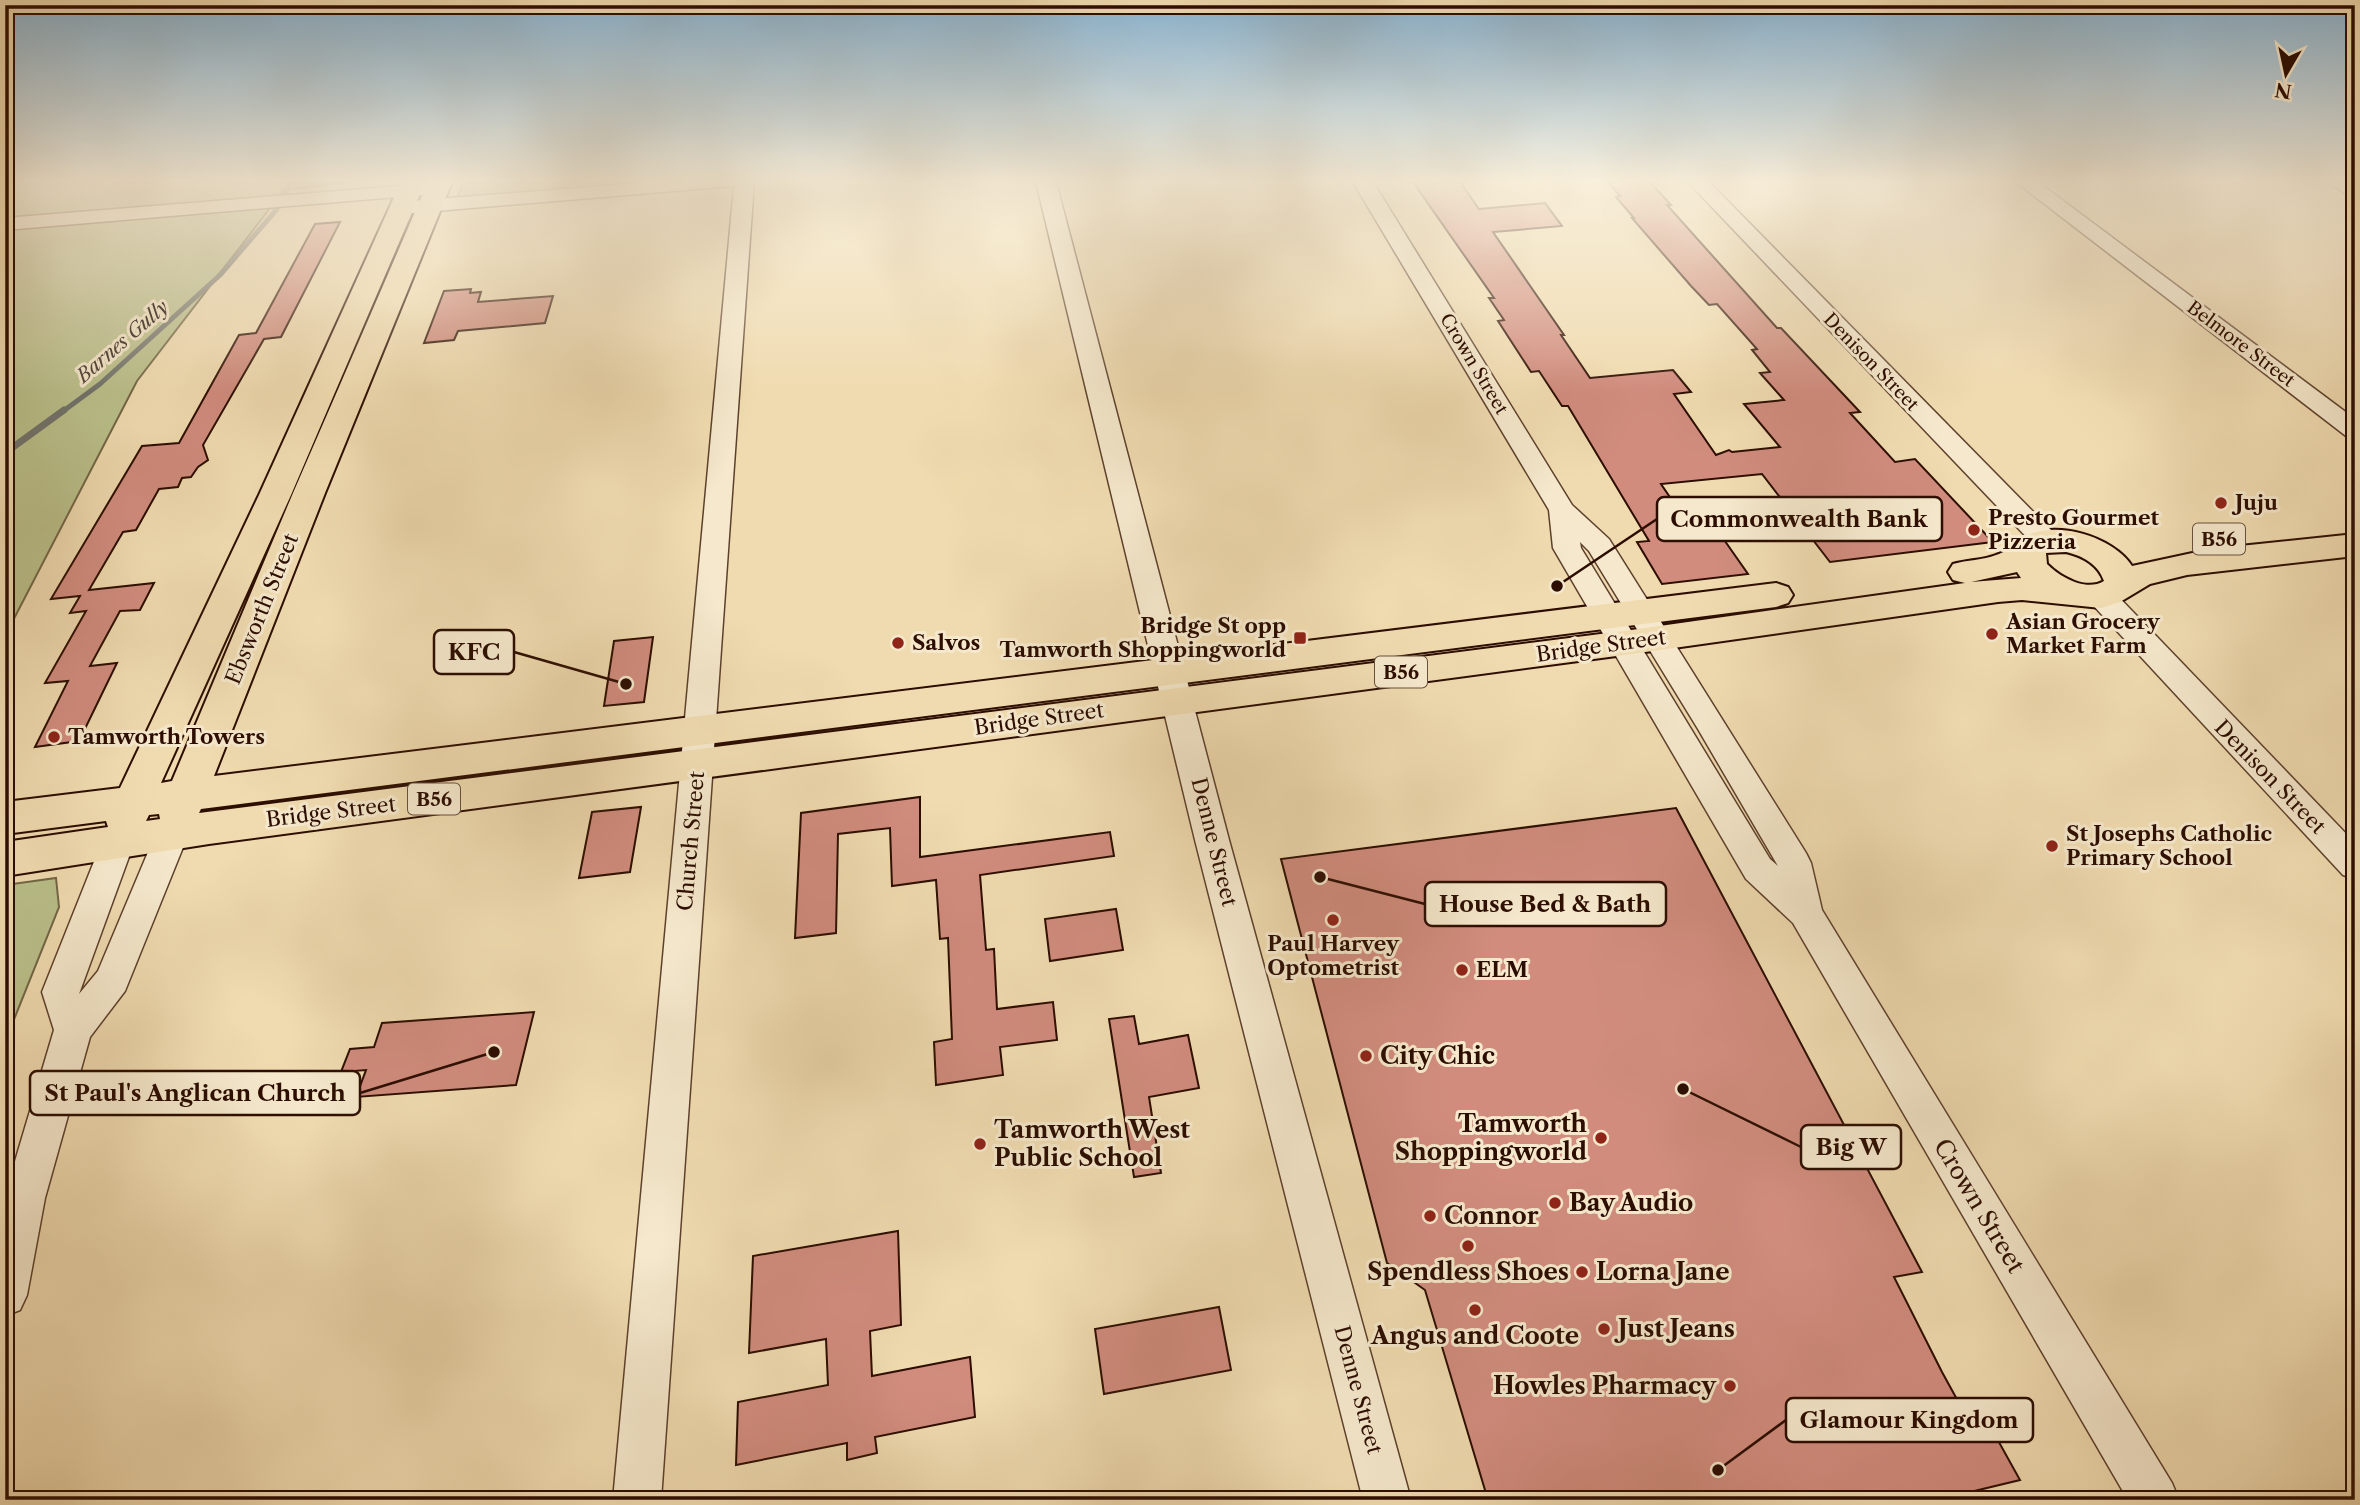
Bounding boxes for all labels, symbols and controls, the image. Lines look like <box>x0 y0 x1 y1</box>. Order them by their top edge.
north arrow <box>2252 38 2322 108</box>
text: N <box>2273 78 2293 103</box>
water label: Barnes Gully <box>70 295 173 389</box>
street label: Belmore Street <box>2183 296 2300 392</box>
street label: Denison Street <box>1819 309 1924 416</box>
street label: Crown Street <box>1435 310 1513 419</box>
place label: Juju <box>2231 490 2278 515</box>
marker: Juju <box>2213 495 2229 511</box>
callout: Commonwealth Bank <box>1657 497 1942 541</box>
text: Commonwealth Bank <box>1670 505 1929 533</box>
place label: Presto Gourmet Pizzeria <box>1988 505 2159 554</box>
marker: Presto Gourmet Pizzeria <box>1966 522 1982 538</box>
road number: B56 <box>2193 524 2245 554</box>
street label: Ebsworth Street <box>220 529 303 688</box>
place label: Asian Grocery Market Farm <box>2005 609 2161 658</box>
place label: Bridge St opp Tamworth Shoppingworld <box>1000 613 1286 662</box>
street label: Bridge Street <box>1535 624 1668 667</box>
marker: Asian Grocery Market Farm <box>1984 626 2000 642</box>
callout: KFC <box>434 630 514 674</box>
place label: Salvos <box>912 630 980 655</box>
marker: Bridge St opp Tamworth Shoppingworld <box>1292 630 1308 646</box>
marker: Salvos <box>890 635 906 651</box>
text: KFC <box>448 638 500 666</box>
road number: B56 <box>1375 656 1427 688</box>
street label: Bridge Street <box>973 697 1106 740</box>
street label: Denison Street <box>2210 715 2331 839</box>
place label: Tamworth Towers <box>68 724 265 749</box>
marker: Tamworth Towers <box>46 729 62 745</box>
street label: Church Street <box>672 769 709 912</box>
street label: Denne Street <box>1186 775 1243 909</box>
road number: B56 <box>408 784 460 814</box>
street label: Bridge Street <box>265 791 398 832</box>
place label: St Josephs Catholic Primary School <box>2066 821 2272 870</box>
marker: St Josephs Catholic Primary School <box>2044 838 2060 854</box>
callout: House Bed & Bath <box>1425 882 1666 926</box>
text: House Bed & Bath <box>1439 890 1651 918</box>
marker: Paul Harvey Optometrist <box>1325 912 1341 928</box>
place label: Paul Harvey Optometrist <box>1267 931 1400 980</box>
place label: ELM <box>1476 957 1528 982</box>
marker: ELM <box>1454 962 1470 978</box>
place label: City Chic <box>1380 1041 1495 1070</box>
marker: City Chic <box>1358 1048 1374 1064</box>
callout: St Paul's Anglican Church <box>30 1071 360 1115</box>
text: St Paul's Anglican Church <box>44 1079 346 1107</box>
place label: Tamworth Shoppingworld <box>1395 1109 1588 1166</box>
place label: Tamworth West Public School <box>994 1115 1190 1172</box>
callout: Big W <box>1801 1125 1901 1169</box>
marker: Tamworth Shoppingworld <box>1593 1130 1609 1146</box>
text: Big W <box>1815 1133 1888 1161</box>
street label: Crown Street <box>1928 1133 2031 1279</box>
marker: Tamworth West Public School <box>972 1136 988 1152</box>
place label: Bay Audio <box>1569 1188 1693 1217</box>
marker: Bay Audio <box>1547 1195 1563 1211</box>
place label: Connor <box>1444 1201 1539 1230</box>
marker: Connor <box>1422 1208 1438 1224</box>
marker: Spendless Shoes <box>1460 1238 1476 1254</box>
place label: Spendless Shoes <box>1367 1257 1569 1286</box>
place label: Lorna Jane <box>1596 1257 1730 1286</box>
marker: Lorna Jane <box>1574 1264 1590 1280</box>
marker: Angus and Coote <box>1467 1302 1483 1318</box>
place label: Just Jeans <box>1614 1314 1735 1343</box>
place label: Angus and Coote <box>1370 1321 1579 1350</box>
marker: Just Jeans <box>1596 1321 1612 1337</box>
street label: Denne Street <box>1329 1323 1388 1457</box>
place label: Howles Pharmacy <box>1493 1371 1717 1400</box>
marker: Howles Pharmacy <box>1722 1378 1738 1394</box>
callout: Glamour Kingdom <box>1786 1398 2033 1442</box>
text: Glamour Kingdom <box>1800 1406 2018 1434</box>

